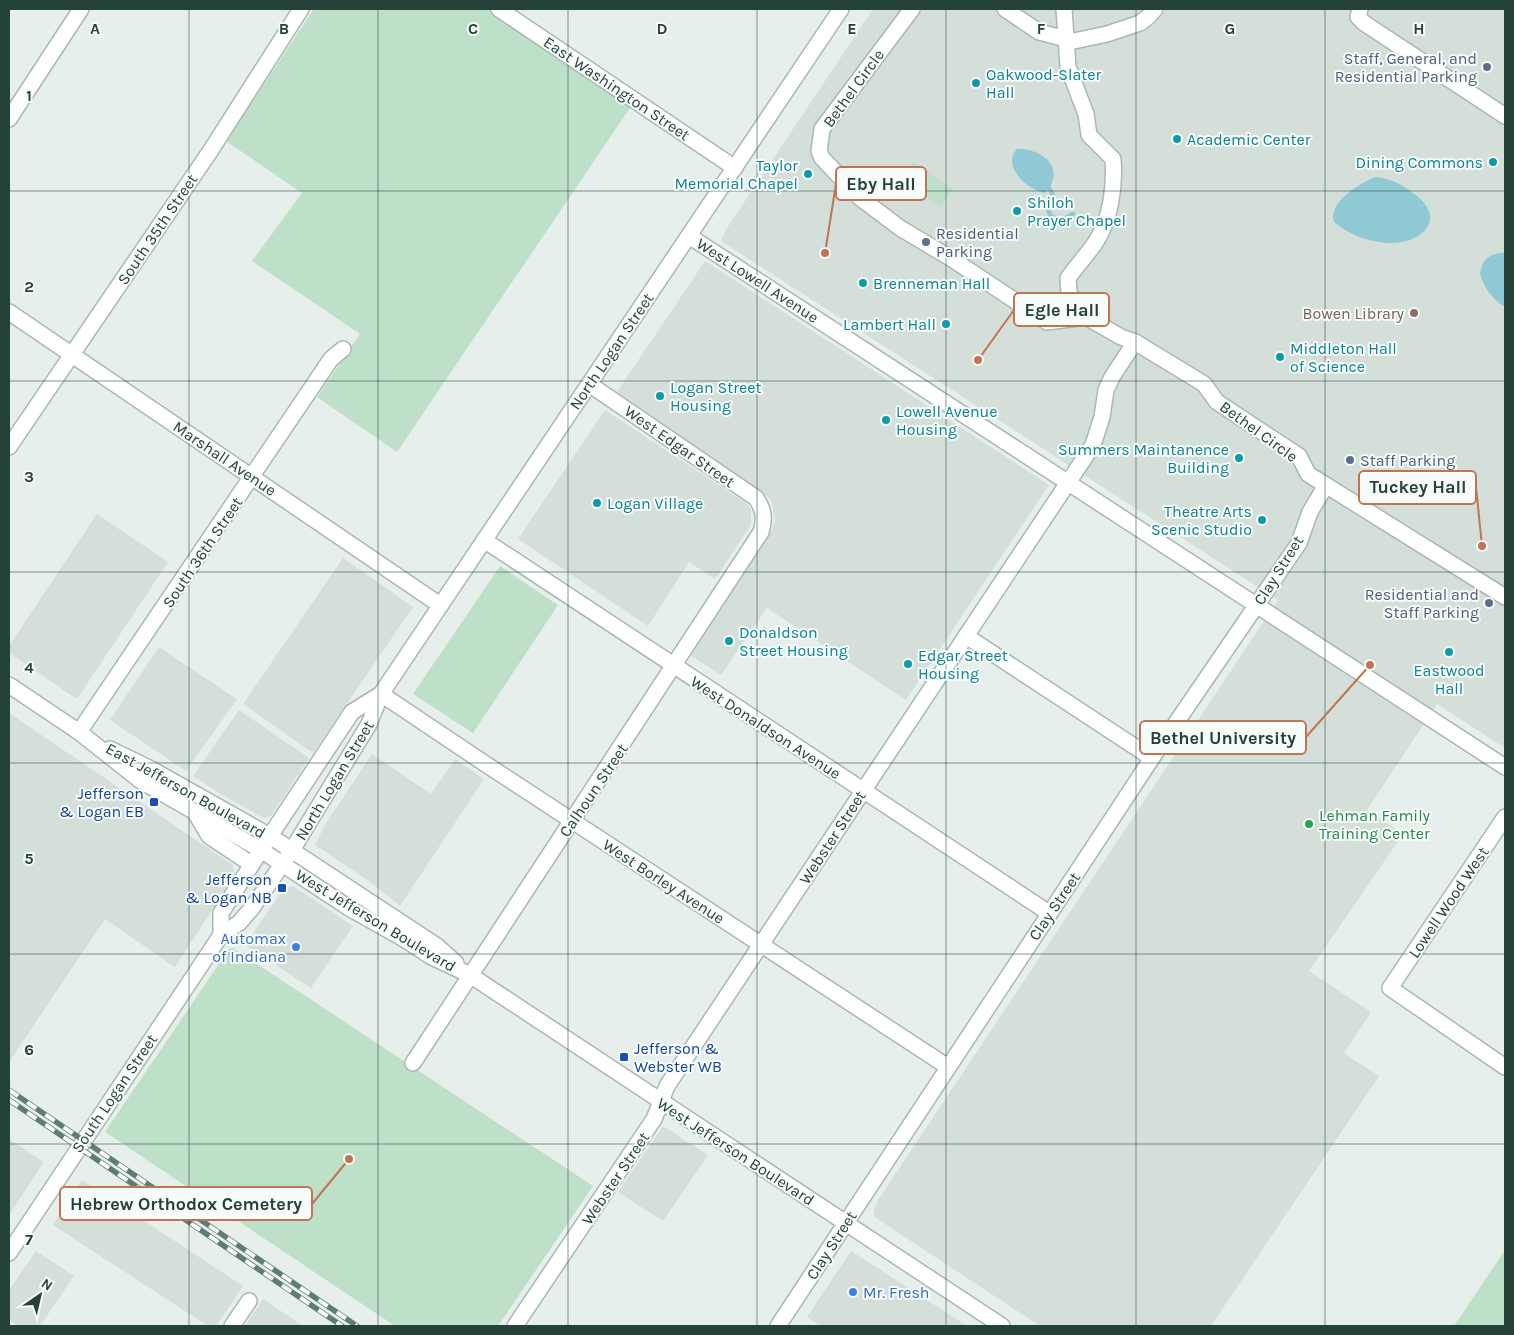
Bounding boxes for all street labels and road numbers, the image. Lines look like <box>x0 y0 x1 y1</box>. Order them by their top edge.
street label: East Washington Street <box>540 32 693 144</box>
street label: Bethel Circle <box>819 46 888 131</box>
street label: South 35th Street <box>113 170 201 288</box>
street label: West Lowell Avenue <box>693 234 822 327</box>
street label: North Logan Street <box>565 289 657 413</box>
street label: Bethel Circle <box>1216 397 1301 466</box>
street label: West Edgar Street <box>621 401 738 491</box>
street label: Marshall Avenue <box>169 417 280 500</box>
street label: South 36th Street <box>158 493 247 611</box>
street label: Clay Street <box>1250 532 1307 608</box>
street label: West Donaldson Avenue <box>687 672 844 783</box>
street label: North Logan Street <box>291 717 378 844</box>
street label: East Jefferson Boulevard <box>103 739 269 842</box>
street label: Calhoun Street <box>555 740 632 841</box>
street label: Webster Street <box>795 787 870 888</box>
street label: West Borley Avenue <box>599 835 728 928</box>
street label: Lowell Wood West <box>1404 843 1493 961</box>
street label: West Jefferson Boulevard <box>292 865 459 976</box>
street label: Clay Street <box>1025 869 1084 944</box>
street label: South Logan Street <box>68 1030 161 1156</box>
street label: West Jefferson Boulevard <box>654 1093 818 1209</box>
street label: Webster Street <box>577 1128 653 1228</box>
street label: Clay Street <box>802 1207 861 1283</box>

